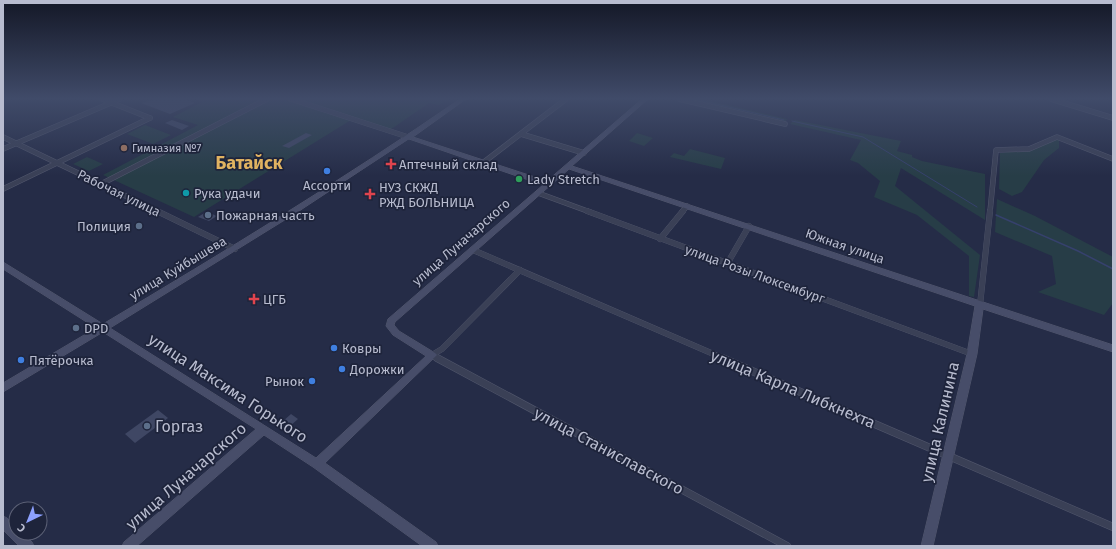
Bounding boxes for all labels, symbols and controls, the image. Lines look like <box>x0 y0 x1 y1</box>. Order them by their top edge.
place label: Гимназия №7 <box>132 142 202 155</box>
marker: Гимназия №7 <box>119 143 129 153</box>
district label: Батайск <box>216 152 283 174</box>
place label: Аптечный склад <box>399 157 497 172</box>
marker: Аптечный склад <box>386 159 396 169</box>
marker: Ассорти <box>322 166 332 176</box>
street label: Рабочая улица <box>75 167 163 219</box>
place label: Lady Stretch <box>527 172 600 187</box>
marker: Lady Stretch <box>514 174 524 184</box>
place label: Ассорти <box>303 178 351 193</box>
place label: НУЗ СКЖД РЖД БОЛЬНИЦА <box>379 180 475 210</box>
place label: Рука удачи <box>194 186 261 201</box>
marker: Рука удачи <box>181 188 191 198</box>
marker: НУЗ СКЖД РЖД БОЛЬНИЦА <box>364 188 376 200</box>
street label: улица Луначарского <box>409 195 513 289</box>
place label: Пожарная часть <box>216 208 315 223</box>
marker: Пожарная часть <box>203 210 213 220</box>
place label: Полиция <box>77 219 131 234</box>
marker: Полиция <box>134 221 144 231</box>
street label: Южная улица <box>804 225 886 267</box>
street label: улица Куйбышева <box>127 233 229 303</box>
street label: улица Розы Люксембург <box>683 242 827 306</box>
place label: ЦГБ <box>263 292 286 307</box>
marker: ЦГБ <box>248 293 260 305</box>
place label: DPD <box>84 321 108 336</box>
marker: DPD <box>71 323 81 333</box>
street label: улица Максима Горького <box>145 329 311 447</box>
place label: Ковры <box>342 341 382 356</box>
marker: Ковры <box>329 343 339 353</box>
street label: улица Карла Либкнехта <box>708 346 878 432</box>
place label: Пятёрочка <box>29 353 94 368</box>
marker: Пятёрочка <box>16 355 26 365</box>
street label: улица Калинина <box>917 360 963 484</box>
place label: Дорожки <box>349 362 405 377</box>
marker: Дорожки <box>337 364 347 374</box>
place label: Рынок <box>265 374 304 389</box>
marker: Рынок <box>307 376 317 386</box>
street label: улица Станиславского <box>531 403 687 499</box>
place label: Горгаз <box>155 417 203 436</box>
street label: улица Луначарского <box>122 418 250 534</box>
marker: Горгаз <box>142 421 152 431</box>
north arrow <box>8 501 48 541</box>
text: С <box>14 521 28 535</box>

